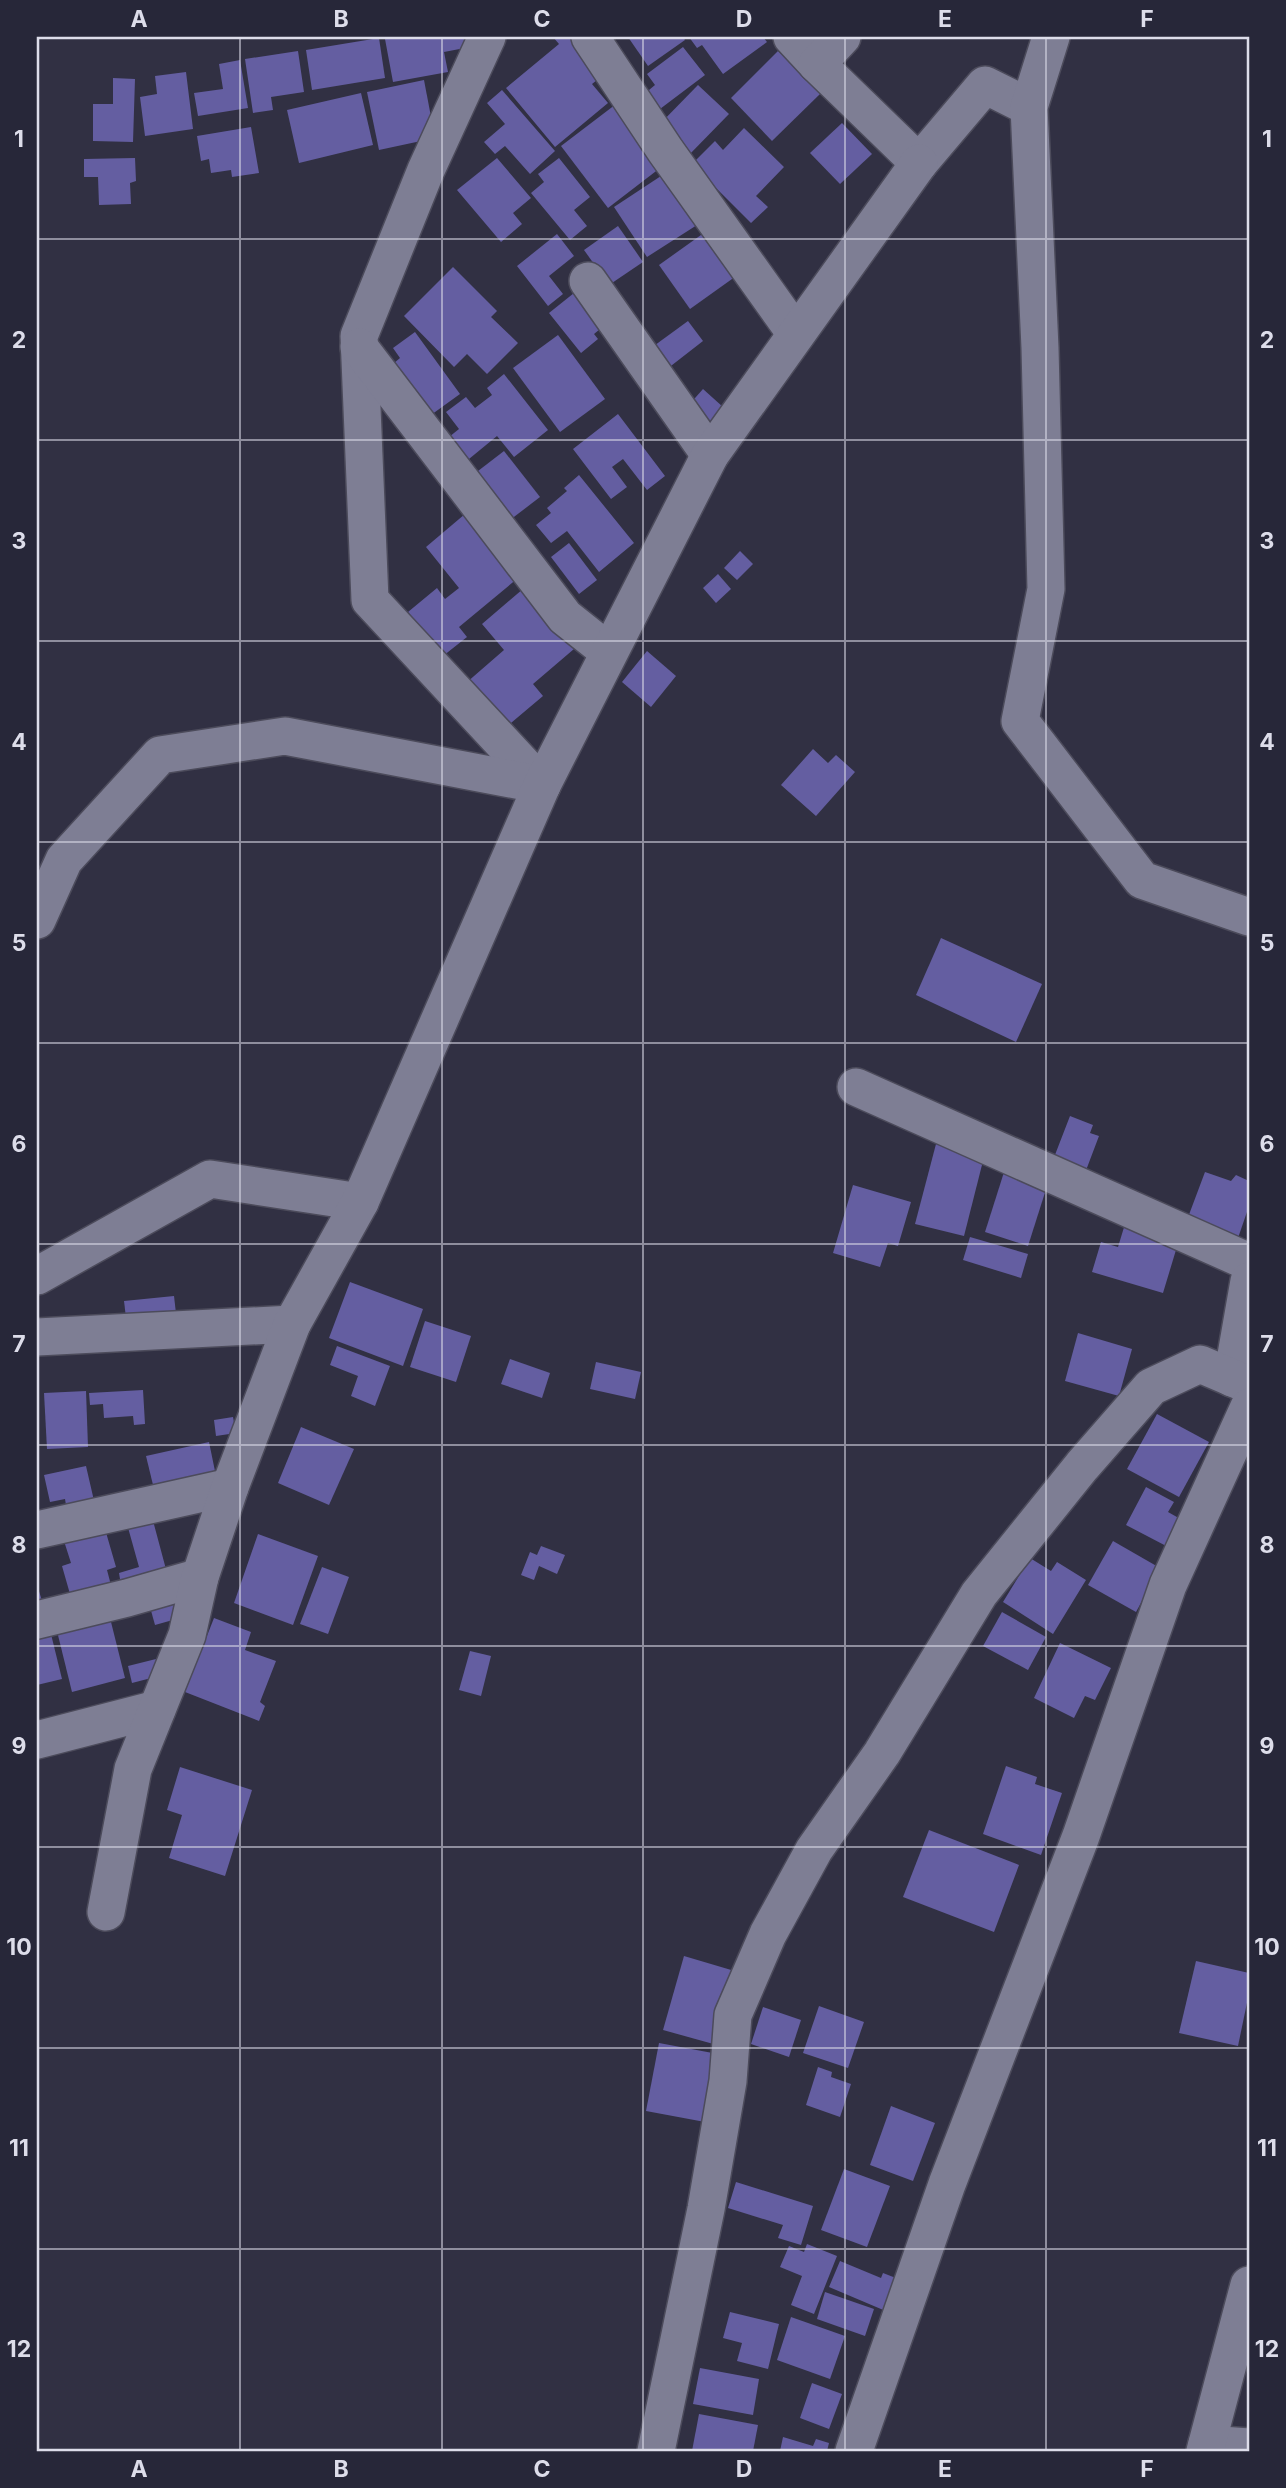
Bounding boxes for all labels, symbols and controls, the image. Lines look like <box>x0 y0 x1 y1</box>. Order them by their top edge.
text: A <box>130 5 148 33</box>
text: B <box>333 5 349 33</box>
text: C <box>533 5 551 33</box>
text: D <box>736 5 752 33</box>
text: E <box>938 5 952 33</box>
text: F <box>1140 5 1154 33</box>
text: 1 <box>14 125 24 153</box>
text: 1 <box>1262 125 1272 153</box>
text: 2 <box>12 326 26 354</box>
text: 2 <box>1260 326 1274 354</box>
text: 3 <box>12 527 26 555</box>
text: 3 <box>1260 527 1274 555</box>
text: 4 <box>11 728 27 756</box>
text: 4 <box>1259 728 1275 756</box>
text: 5 <box>12 929 26 957</box>
text: 5 <box>1260 929 1274 957</box>
text: 6 <box>12 1130 26 1158</box>
text: 6 <box>1260 1130 1274 1158</box>
text: 7 <box>12 1330 26 1358</box>
text: 7 <box>1260 1330 1274 1358</box>
text: 8 <box>12 1531 26 1559</box>
text: 8 <box>1260 1531 1274 1559</box>
text: 9 <box>12 1732 26 1760</box>
text: 9 <box>1260 1732 1274 1760</box>
text: 10 <box>6 1933 32 1961</box>
text: 10 <box>1254 1933 1280 1961</box>
text: 11 <box>9 2134 29 2162</box>
text: 11 <box>1257 2134 1277 2162</box>
text: 12 <box>7 2335 31 2363</box>
text: 12 <box>1255 2335 1279 2363</box>
text: A <box>130 2455 148 2483</box>
text: B <box>333 2455 349 2483</box>
text: C <box>533 2455 551 2483</box>
text: D <box>736 2455 752 2483</box>
text: E <box>938 2455 952 2483</box>
text: F <box>1140 2455 1154 2483</box>

